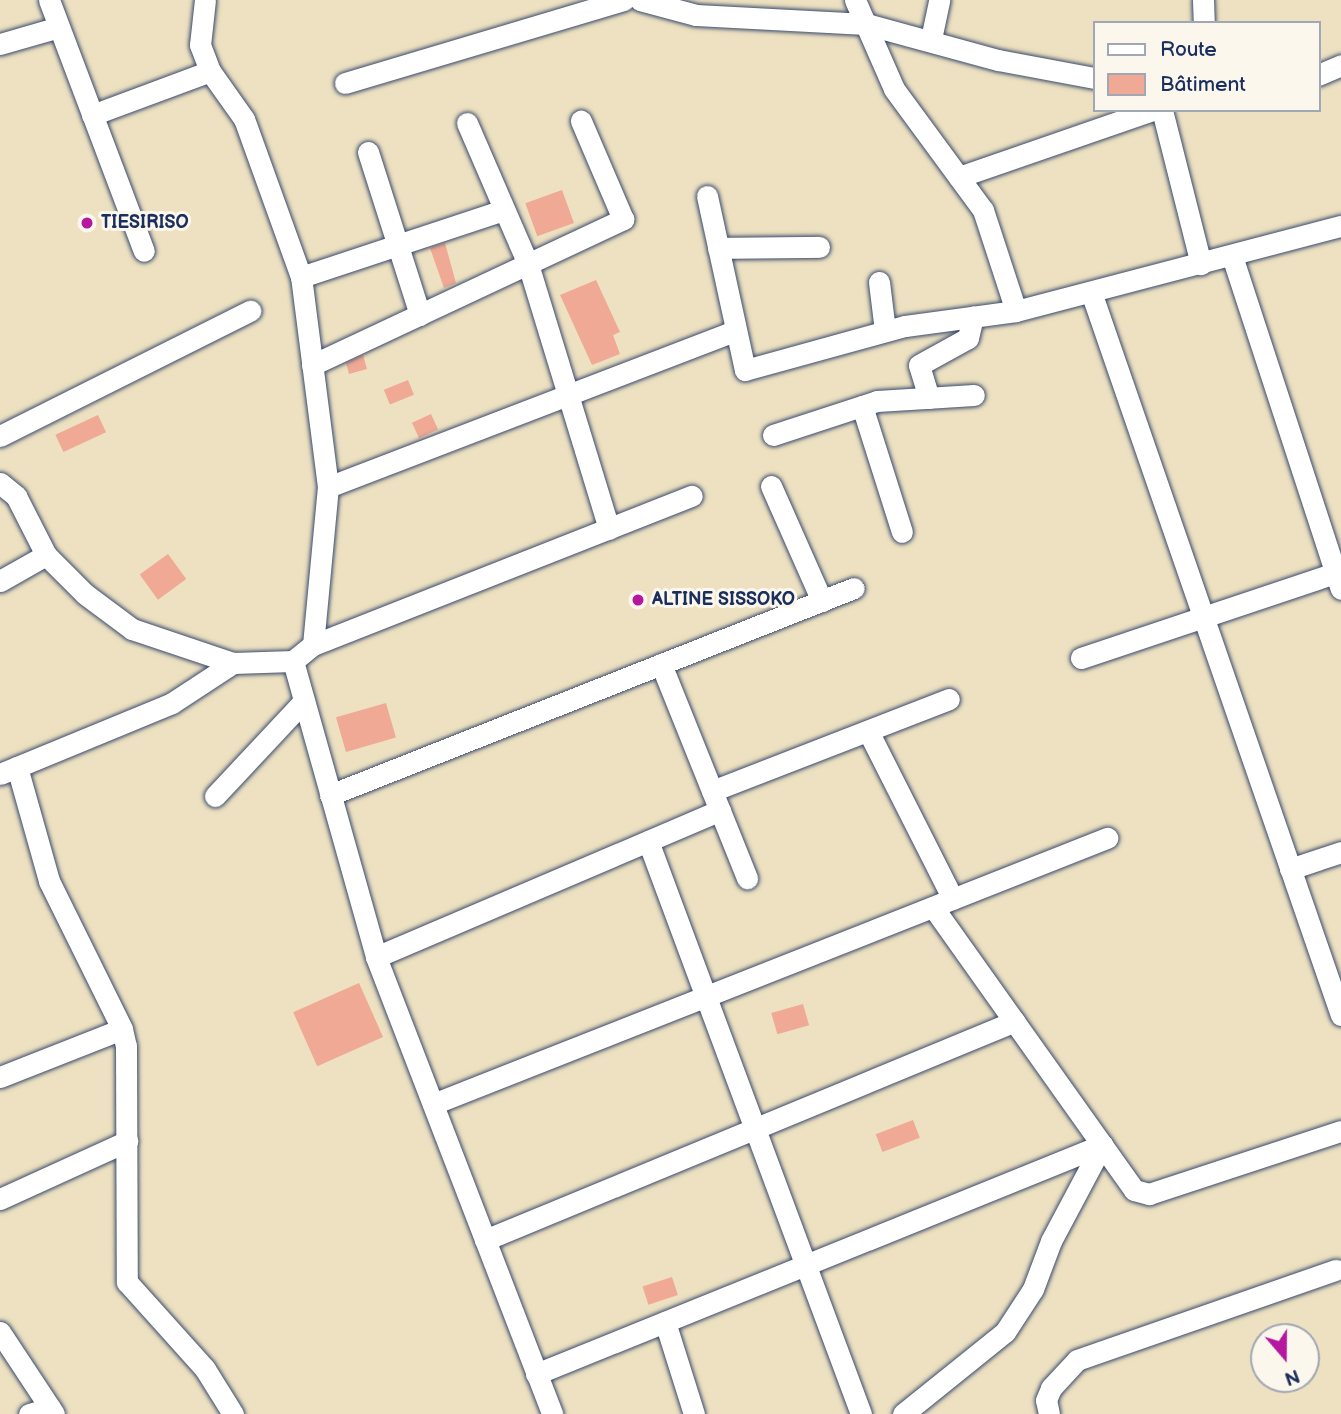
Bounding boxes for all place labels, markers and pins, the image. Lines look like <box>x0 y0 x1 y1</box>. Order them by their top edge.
place label: TIESIRISO <box>101 212 189 234</box>
marker: TIESIRISO <box>79 215 95 231</box>
place label: ALTINE SISSOKO <box>652 589 795 611</box>
marker: ALTINE SISSOKO <box>630 592 646 608</box>

